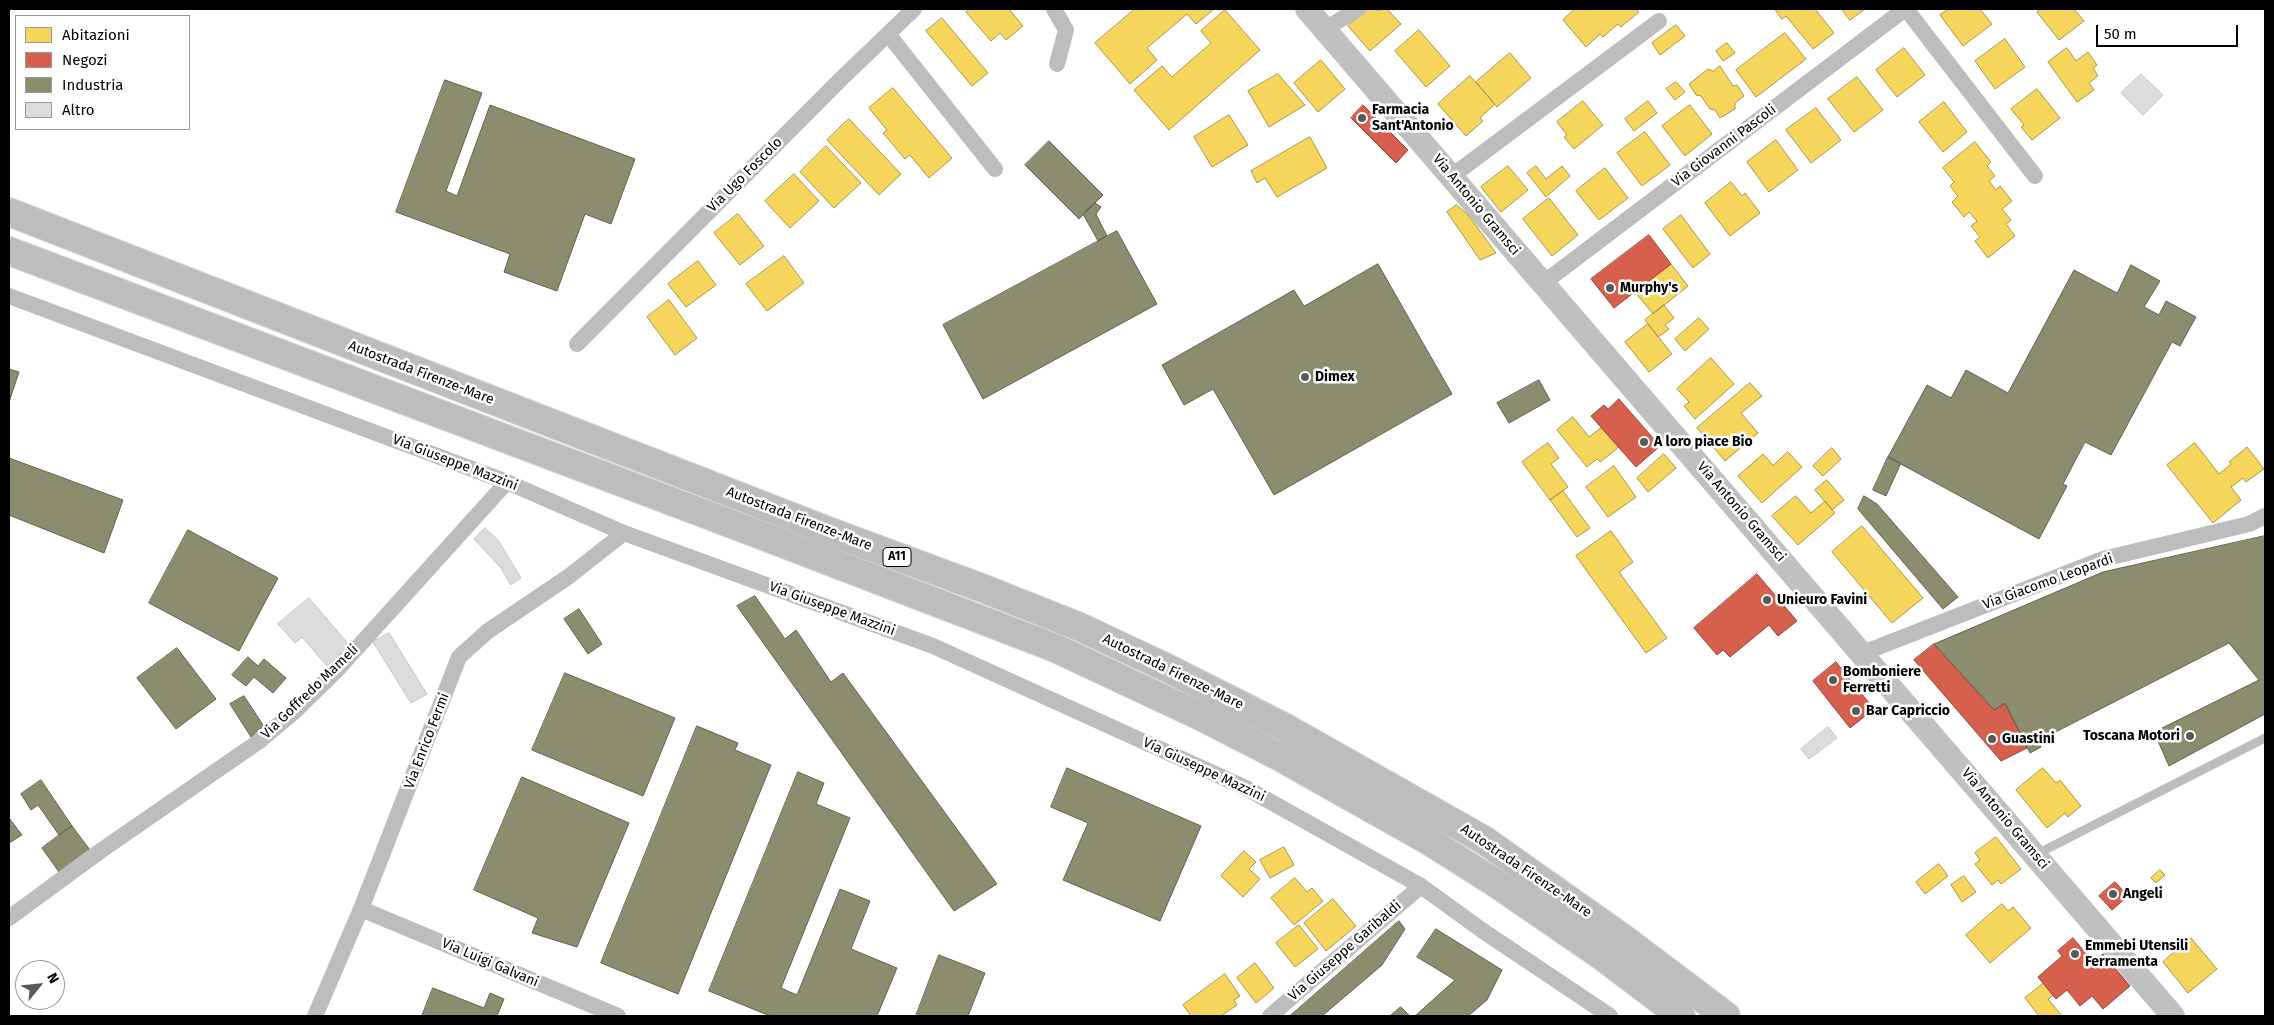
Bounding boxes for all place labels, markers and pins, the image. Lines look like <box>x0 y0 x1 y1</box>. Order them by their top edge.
place label: Farmacia Sant'Antonio <box>1372 102 1454 134</box>
marker: Farmacia Sant'Antonio <box>1356 112 1368 124</box>
place label: Murphy's <box>1620 280 1678 296</box>
marker: Murphy's <box>1604 282 1616 294</box>
place label: Dimex <box>1315 369 1355 385</box>
marker: Dimex <box>1299 371 1311 383</box>
place label: A loro piace Bio <box>1654 434 1753 450</box>
marker: A loro piace Bio <box>1638 436 1650 448</box>
place label: Unieuro Favini <box>1777 592 1867 608</box>
marker: Unieuro Favini <box>1761 594 1773 606</box>
place label: Bomboniere Ferretti <box>1843 664 1921 696</box>
marker: Bomboniere Ferretti <box>1827 674 1839 686</box>
place label: Bar Capriccio <box>1866 703 1950 719</box>
marker: Bar Capriccio <box>1850 705 1862 717</box>
place label: Toscana Motori <box>2083 728 2180 744</box>
marker: Toscana Motori <box>2184 730 2196 742</box>
place label: Guastini <box>2002 731 2055 747</box>
marker: Guastini <box>1986 733 1998 745</box>
place label: Angeli <box>2123 886 2163 902</box>
marker: Angeli <box>2107 888 2119 900</box>
place label: Emmebi Utensili Ferramenta <box>2085 938 2188 970</box>
marker: Emmebi Utensili Ferramenta <box>2069 948 2081 960</box>

